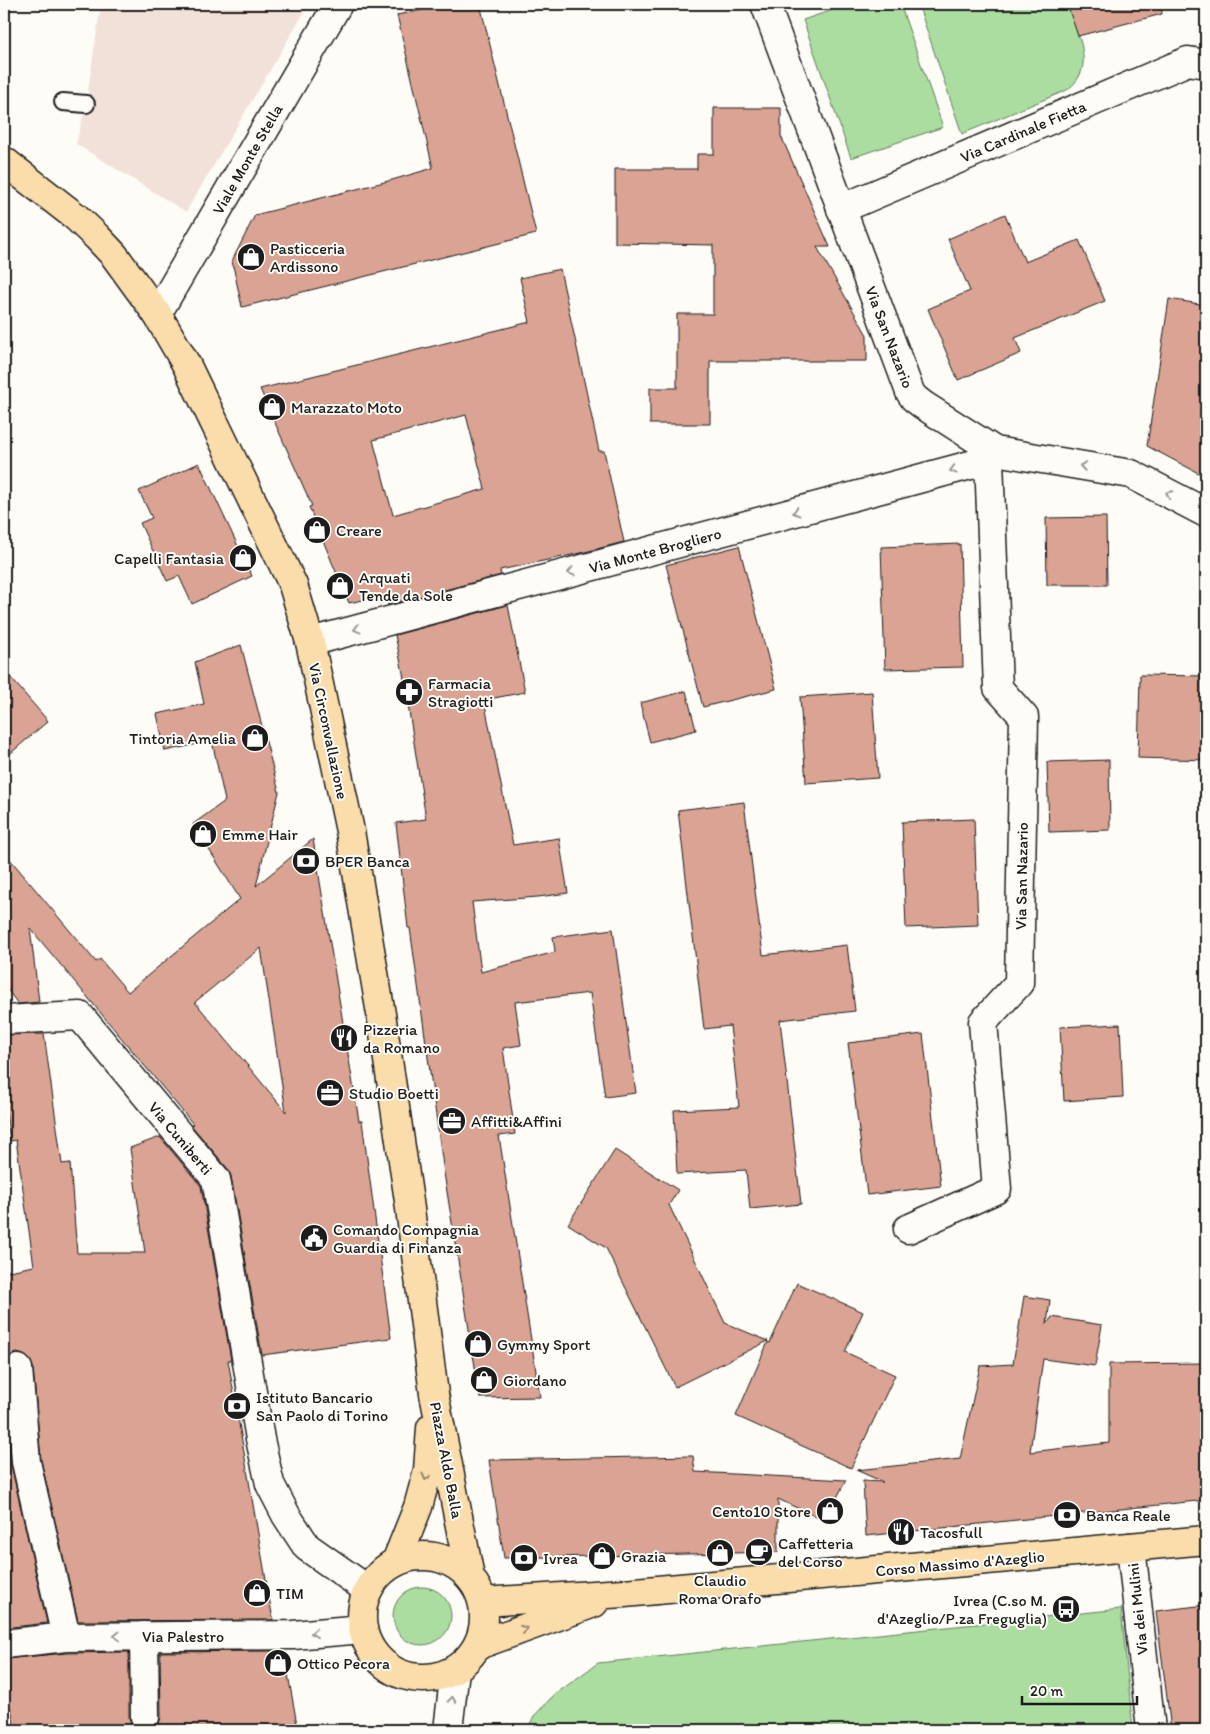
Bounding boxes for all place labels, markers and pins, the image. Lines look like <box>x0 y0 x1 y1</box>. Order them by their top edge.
place label: Pasticceria Ardissono <box>270 239 345 276</box>
shop icon: Pasticceria Ardissono <box>236 242 266 272</box>
shop icon: Marazzato Moto <box>257 392 287 422</box>
place label: Marazzato Moto <box>291 398 402 417</box>
shop icon: Creare <box>302 515 332 545</box>
place label: Creare <box>336 521 382 540</box>
shop icon: Capelli Fantasia <box>228 543 258 573</box>
place label: Capelli Fantasia <box>114 549 225 568</box>
place label: Arquati Tende da Sole <box>359 568 453 605</box>
shop icon: Arquati Tende da Sole <box>325 571 355 601</box>
place label: Farmacia Stragiotti <box>428 674 493 711</box>
pharmacy icon: Farmacia Stragiotti <box>394 677 424 707</box>
shop icon: Tintoria Amelia <box>240 723 270 753</box>
place label: Tintoria Amelia <box>129 729 237 748</box>
shop icon: Emme Hair <box>188 819 218 849</box>
place label: Emme Hair <box>222 825 298 844</box>
bank icon: BPER Banca <box>291 846 321 876</box>
place label: BPER Banca <box>325 852 410 871</box>
place label: Pizzeria da Romano <box>363 1020 440 1057</box>
restaurant icon: Pizzeria da Romano <box>329 1023 359 1053</box>
office icon: Studio Boetti <box>315 1078 345 1108</box>
place label: Studio Boetti <box>349 1084 439 1103</box>
office icon: Affitti&Affini <box>437 1106 467 1136</box>
place label: Affitti&Affini <box>471 1112 562 1131</box>
place label: Comando Compagnia Guardia di Finanza <box>333 1220 480 1257</box>
public building icon: Comando Compagnia Guardia di Finanza <box>299 1223 329 1253</box>
shop icon: Gymmy Sport <box>463 1329 493 1359</box>
place label: Gymmy Sport <box>497 1335 590 1354</box>
shop icon: Giordano <box>469 1365 499 1395</box>
place label: Giordano <box>503 1371 567 1390</box>
place label: Istituto Bancario San Paolo di Torino <box>256 1388 388 1425</box>
bank icon: Istituto Bancario San Paolo di Torino <box>222 1391 252 1421</box>
shop icon: Cento10 Store <box>815 1496 845 1526</box>
bank icon: Banca Reale <box>1052 1500 1082 1530</box>
place label: Cento10 Store <box>712 1502 811 1521</box>
place label: Banca Reale <box>1086 1506 1171 1525</box>
restaurant icon: Tacosfull <box>886 1517 916 1547</box>
place label: Tacosfull <box>920 1523 983 1542</box>
place label: Caffetteria del Corso <box>778 1534 853 1571</box>
cafe icon: Caffetteria del Corso <box>744 1537 774 1567</box>
shop icon: Claudio Roma Orafo <box>705 1538 735 1568</box>
shop icon: Grazia <box>587 1541 617 1571</box>
bank icon: Ivrea <box>509 1543 539 1573</box>
place label: Grazia <box>621 1547 667 1566</box>
place label: Ivrea <box>543 1549 578 1568</box>
place label: Claudio Roma Orafo <box>679 1571 761 1608</box>
shop icon: TIM <box>242 1578 272 1608</box>
place label: TIM <box>276 1584 304 1603</box>
place label: Ivrea (C.so M. d'Azeglio/P.za Freguglia) <box>877 1591 1047 1628</box>
bus stop icon: Ivrea (C.so M. d'Azeglio/P.za Freguglia) <box>1051 1594 1081 1624</box>
shop icon: Ottico Pecora <box>263 1648 293 1678</box>
place label: Ottico Pecora <box>297 1654 390 1673</box>

